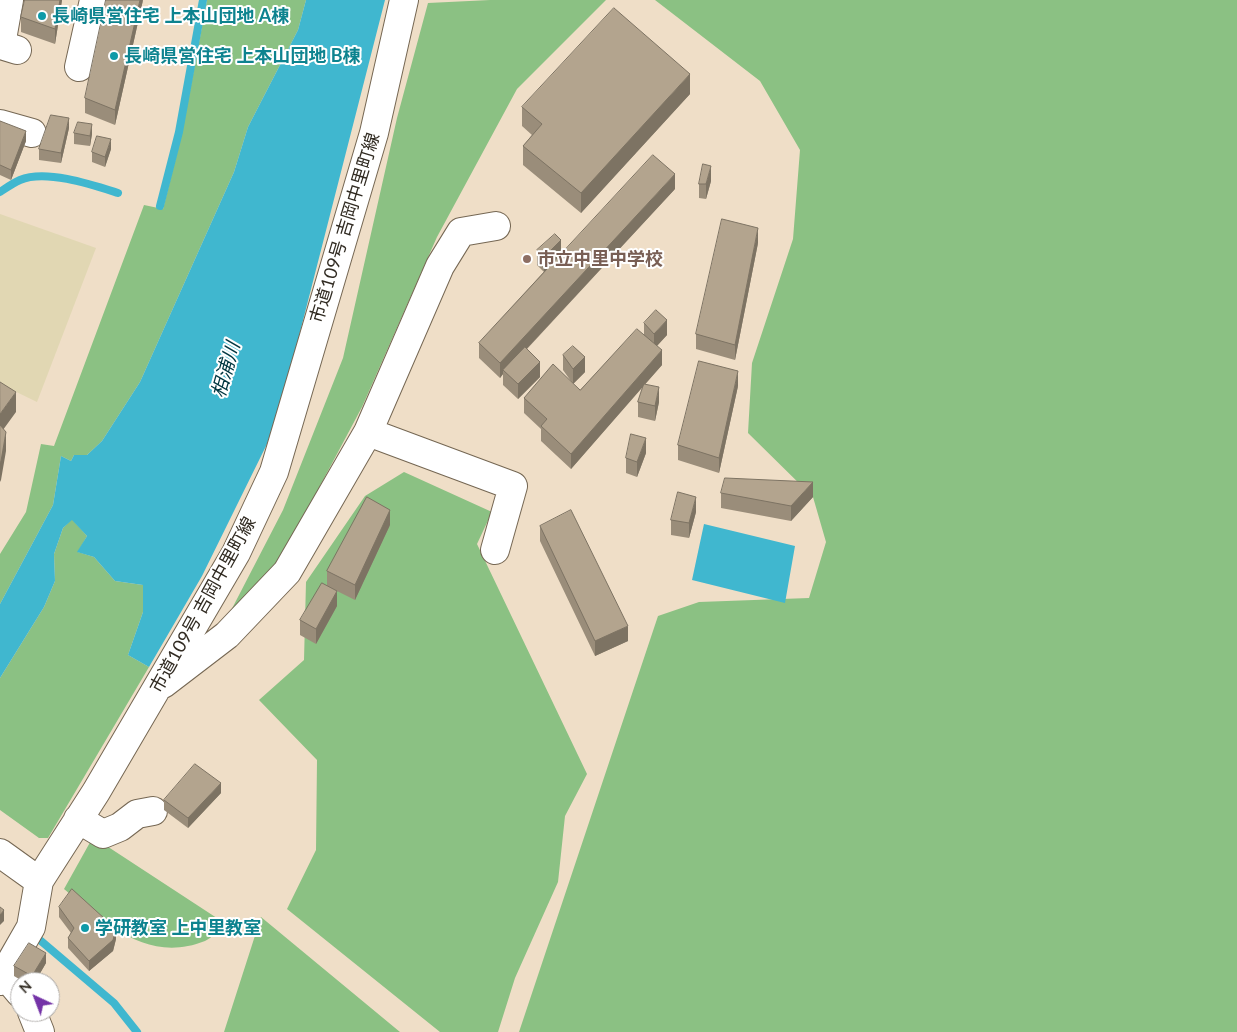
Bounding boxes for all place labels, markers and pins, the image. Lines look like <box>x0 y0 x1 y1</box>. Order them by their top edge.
place label: 長崎県営住宅 上本山団地 A棟 <box>52 5 289 27</box>
marker: 長崎県営住宅 上本山団地 A棟 <box>36 10 48 22</box>
place label: 長崎県営住宅 上本山団地 B棟 <box>124 45 361 67</box>
marker: 長崎県営住宅 上本山団地 B棟 <box>108 50 120 62</box>
place label: 市立中里中学校 <box>537 248 663 270</box>
marker: 市立中里中学校 <box>521 253 533 265</box>
place label: 学研教室 上中里教室 <box>95 917 261 939</box>
marker: 学研教室 上中里教室 <box>79 922 91 934</box>

